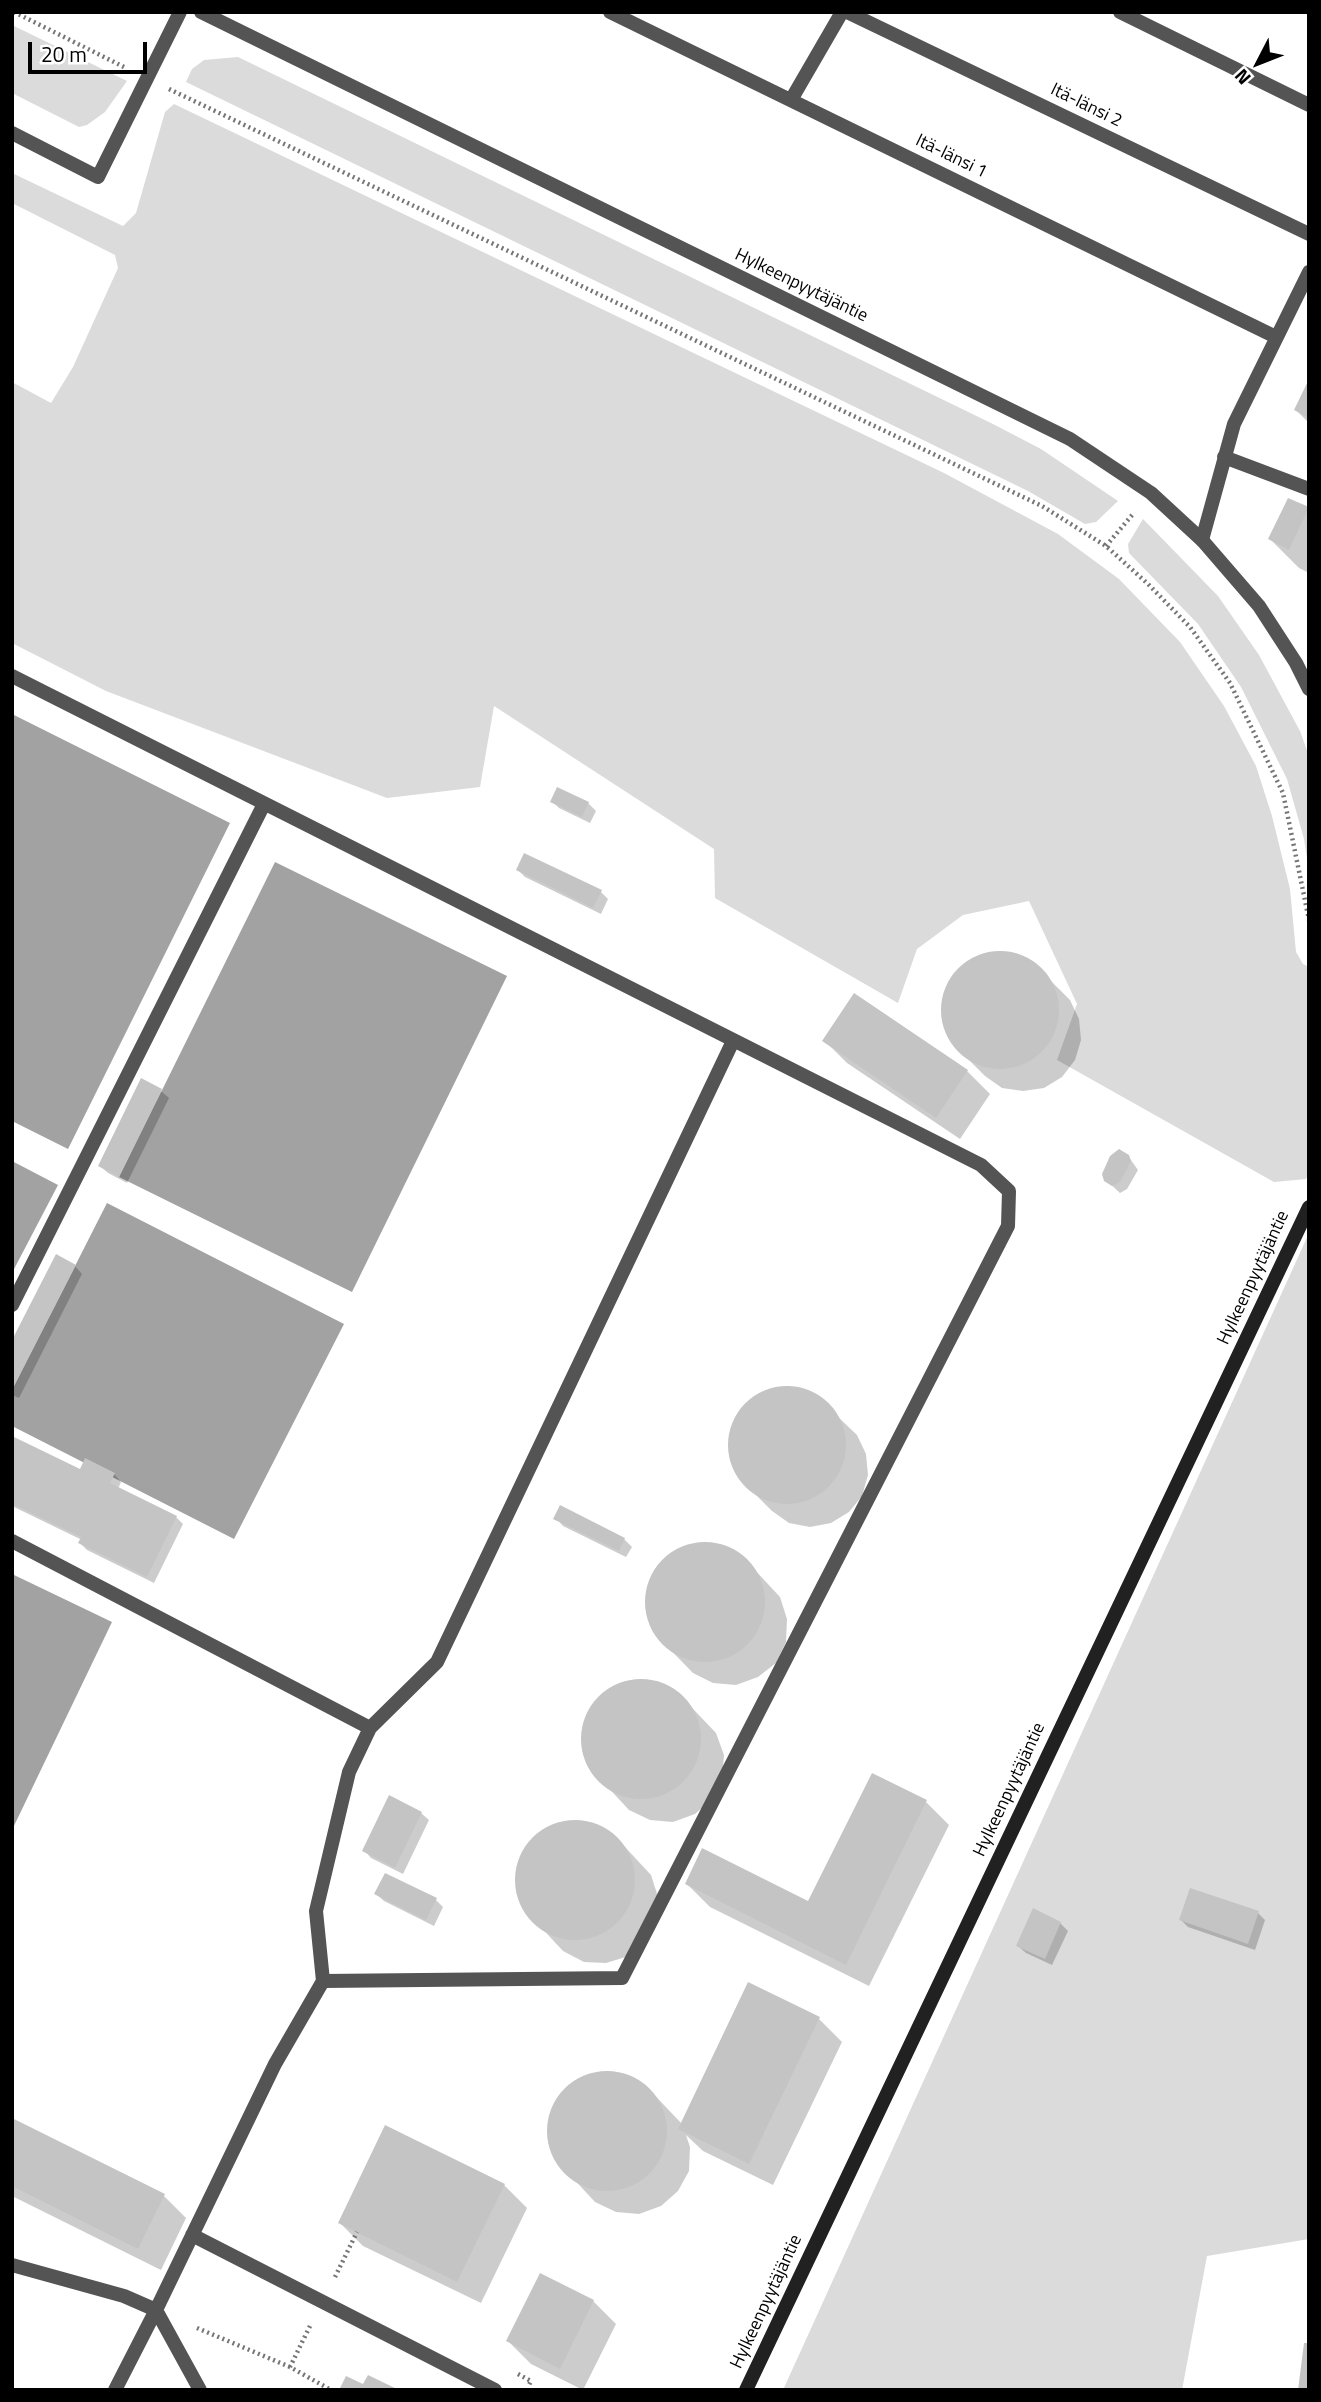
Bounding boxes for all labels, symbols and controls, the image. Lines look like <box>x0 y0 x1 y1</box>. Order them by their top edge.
scale bar <box>32 28 150 72</box>
north arrow <box>1223 28 1293 98</box>
text: 20 m <box>41 38 87 70</box>
text: N <box>1227 63 1257 92</box>
street label: Itä-länsi 2 <box>1047 79 1125 133</box>
street label: Itä-länsi 1 <box>912 130 990 184</box>
street label: Hylkeenpyytäjäntie <box>731 244 871 328</box>
street label: Hylkeenpyytäjäntie <box>1214 1208 1294 1348</box>
street label: Hylkeenpyytäjäntie <box>970 1720 1050 1860</box>
street label: Hylkeenpyytäjäntie <box>727 2232 807 2372</box>

